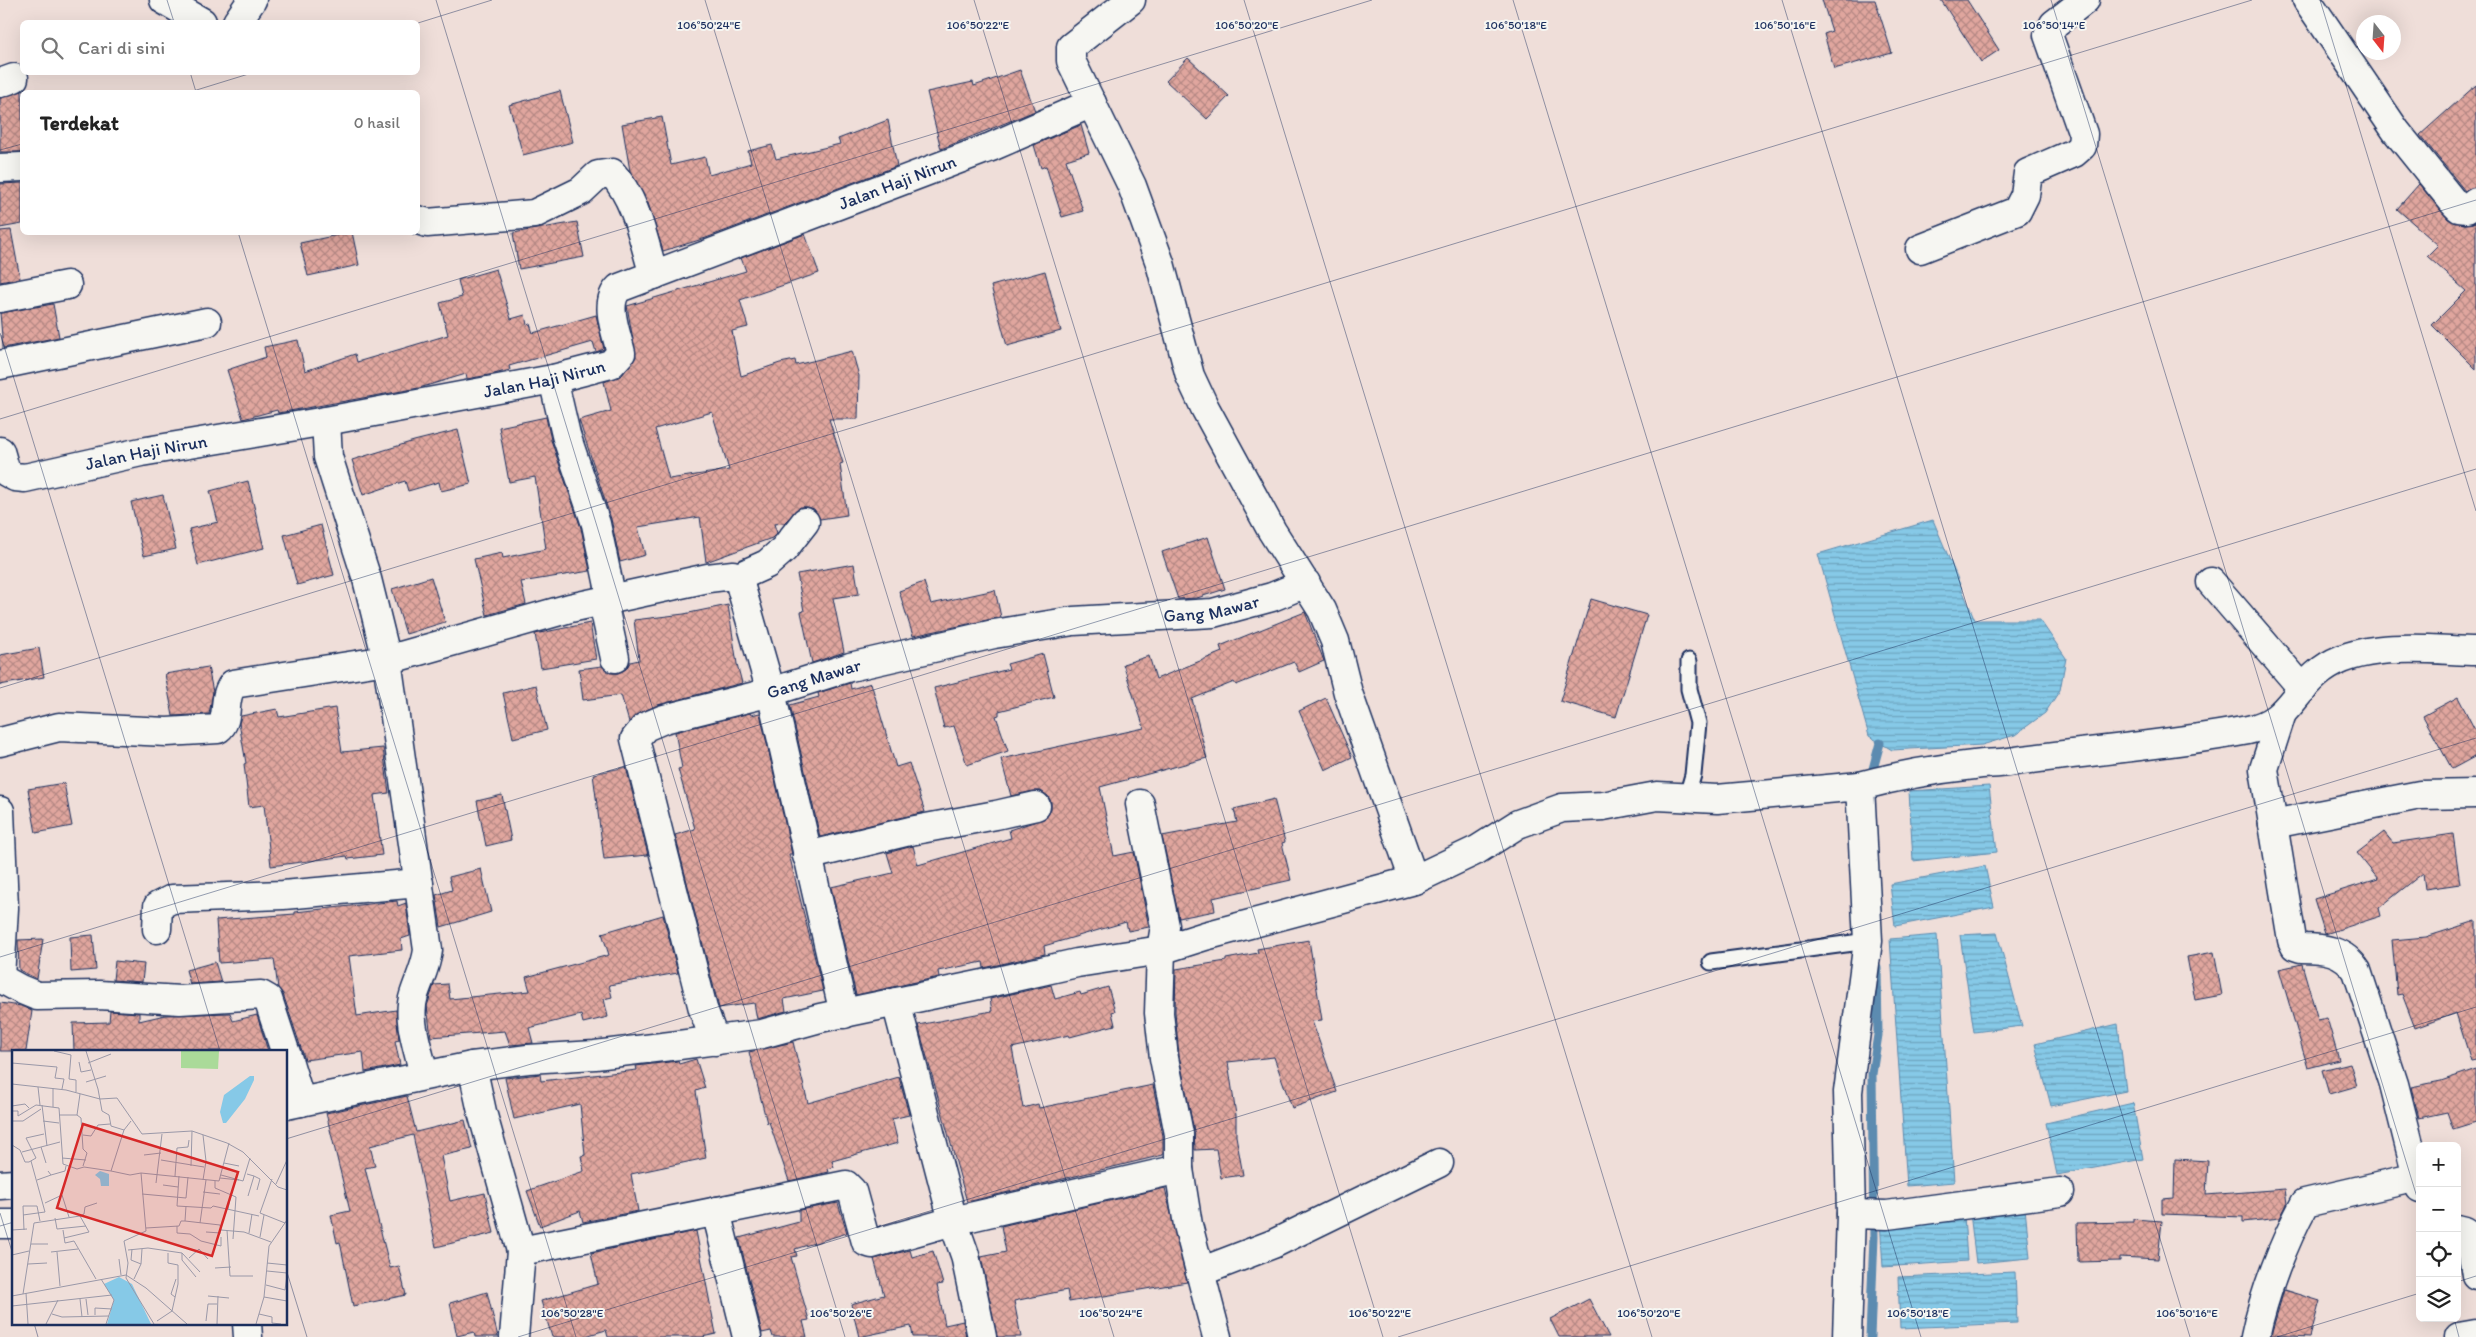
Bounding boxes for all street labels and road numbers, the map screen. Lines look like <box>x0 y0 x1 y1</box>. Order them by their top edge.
street label: Jalan Haji Nirun <box>836 150 960 215</box>
street label: Jalan Haji Nirun <box>482 355 608 403</box>
street label: Jalan Haji Nirun <box>83 430 209 475</box>
street label: Gang Mawar <box>1163 590 1263 627</box>
street label: Gang Mawar <box>764 654 864 704</box>

